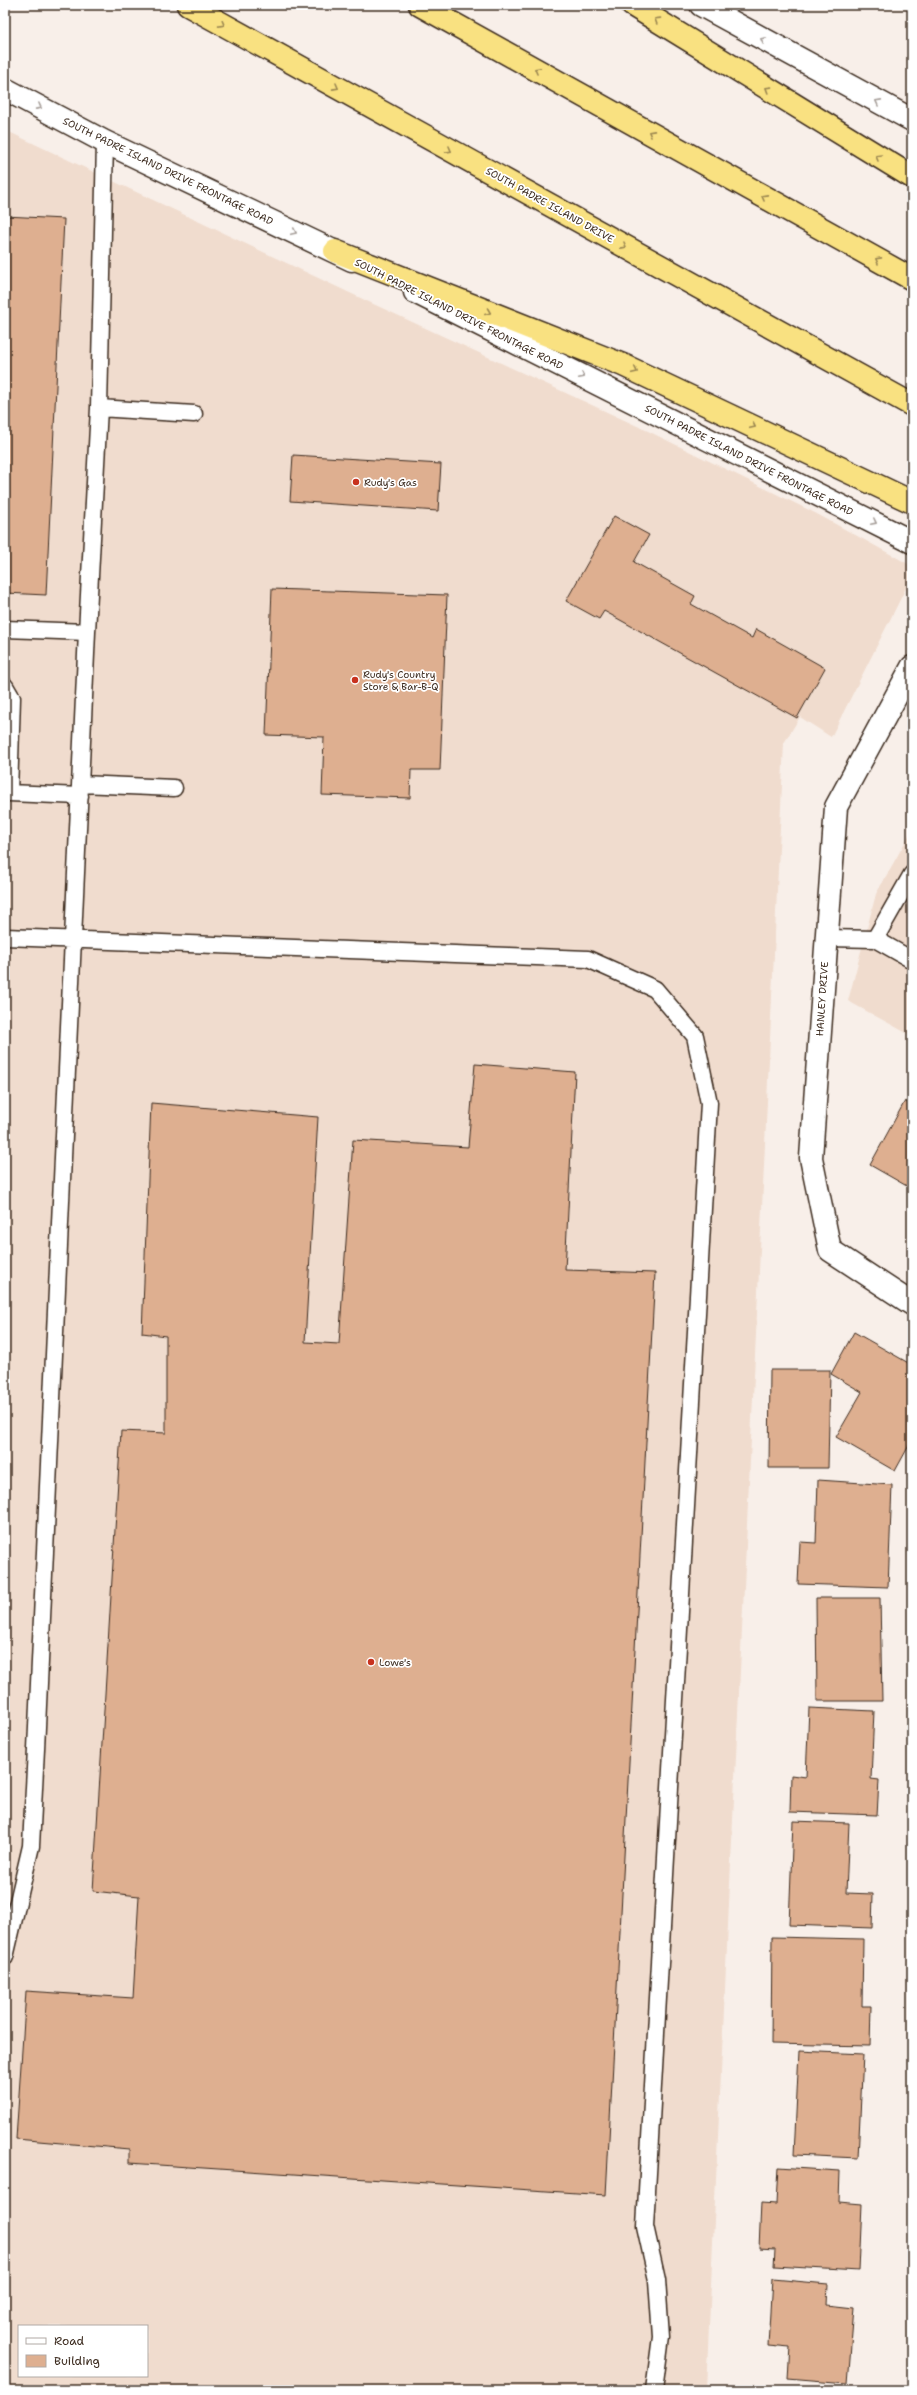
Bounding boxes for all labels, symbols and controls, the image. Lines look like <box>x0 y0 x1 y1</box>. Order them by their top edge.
one-way arrow <box>654 18 661 25</box>
one-way arrow <box>218 19 225 26</box>
one-way arrow <box>760 37 768 44</box>
one-way arrow <box>534 68 541 75</box>
one-way arrow <box>331 82 339 89</box>
one-way arrow <box>765 86 772 94</box>
one-way arrow <box>874 99 882 107</box>
one-way arrow <box>35 102 43 110</box>
street label: SOUTH PADRE ISLAND DRIVE FRONTAGE ROAD <box>61 114 276 228</box>
one-way arrow <box>648 131 655 138</box>
one-way arrow <box>445 145 452 152</box>
one-way arrow <box>875 155 882 162</box>
street label: SOUTH PADRE ISLAND DRIVE <box>484 164 616 246</box>
one-way arrow <box>761 194 768 201</box>
one-way arrow <box>290 227 298 235</box>
one-way arrow <box>620 242 628 249</box>
street label: SOUTH PADRE ISLAND DRIVE FRONTAGE ROAD <box>353 255 566 373</box>
one-way arrow <box>875 257 882 265</box>
one-way arrow <box>484 307 492 315</box>
one-way arrow <box>631 366 638 374</box>
one-way arrow <box>578 371 586 379</box>
street label: SOUTH PADRE ISLAND DRIVE FRONTAGE ROAD <box>643 401 856 519</box>
one-way arrow <box>748 421 756 429</box>
place label: Rudy's Gas <box>364 476 417 489</box>
marker: Rudy's Gas <box>351 477 361 487</box>
one-way arrow <box>869 518 877 525</box>
place label: Rudy's Country Store & Bar-B-Q <box>363 668 438 693</box>
marker: Rudy's Country Store & Bar-B-Q <box>350 675 360 685</box>
street label: HANLEY DRIVE <box>813 961 831 1037</box>
place label: Lowe's <box>379 1656 411 1669</box>
marker: Lowe's <box>366 1657 376 1667</box>
legend <box>18 2325 148 2377</box>
text: Road <box>54 2333 85 2349</box>
text: Building <box>54 2353 100 2369</box>

